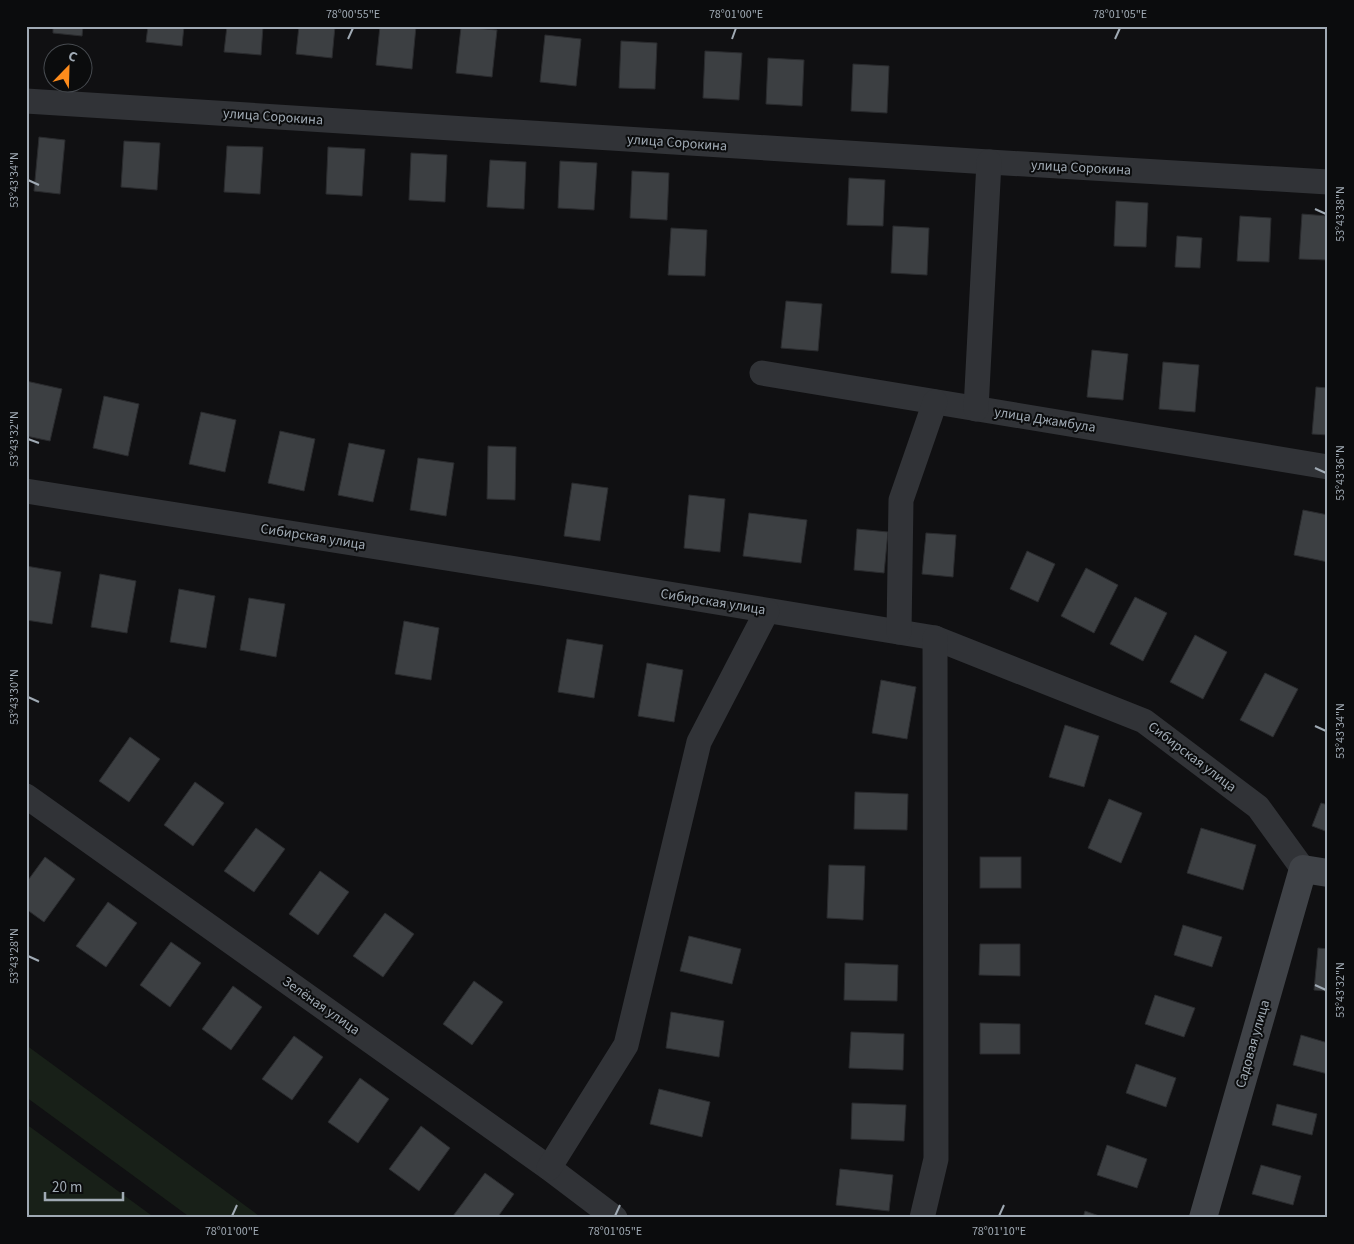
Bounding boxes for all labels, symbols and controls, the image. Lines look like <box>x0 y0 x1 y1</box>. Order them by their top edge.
text: 78°00'55"E <box>326 6 380 23</box>
text: 78°01'00"E <box>709 6 763 23</box>
text: 78°01'05"E <box>1093 6 1147 23</box>
north arrow <box>42 42 92 92</box>
text: С <box>65 46 80 68</box>
street label: улица Сорокина <box>222 104 324 130</box>
street label: улица Сорокина <box>626 130 728 156</box>
text: 53°43'34"N <box>6 152 23 208</box>
street label: улица Сорокина <box>1030 155 1132 181</box>
text: 53°43'38"N <box>1332 186 1349 242</box>
street label: улица Джамбула <box>993 402 1097 438</box>
text: 53°43'32"N <box>6 411 23 467</box>
text: 53°43'36"N <box>1332 445 1349 501</box>
street label: Сибирская улица <box>259 519 367 555</box>
street label: Сибирская улица <box>659 584 767 620</box>
text: 53°43'30"N <box>6 669 23 725</box>
text: 53°43'34"N <box>1332 703 1349 759</box>
street label: Сибирская улица <box>1144 717 1240 797</box>
text: 53°43'28"N <box>6 928 23 984</box>
text: 53°43'32"N <box>1332 962 1349 1018</box>
street label: Зелёная улица <box>278 972 364 1040</box>
street label: Садовая улица <box>1231 998 1275 1090</box>
scale bar <box>45 1169 122 1201</box>
text: 20 m <box>52 1177 82 1198</box>
text: 78°01'00"E <box>205 1223 259 1240</box>
text: 78°01'05"E <box>588 1223 642 1240</box>
text: 78°01'10"E <box>972 1223 1026 1240</box>

